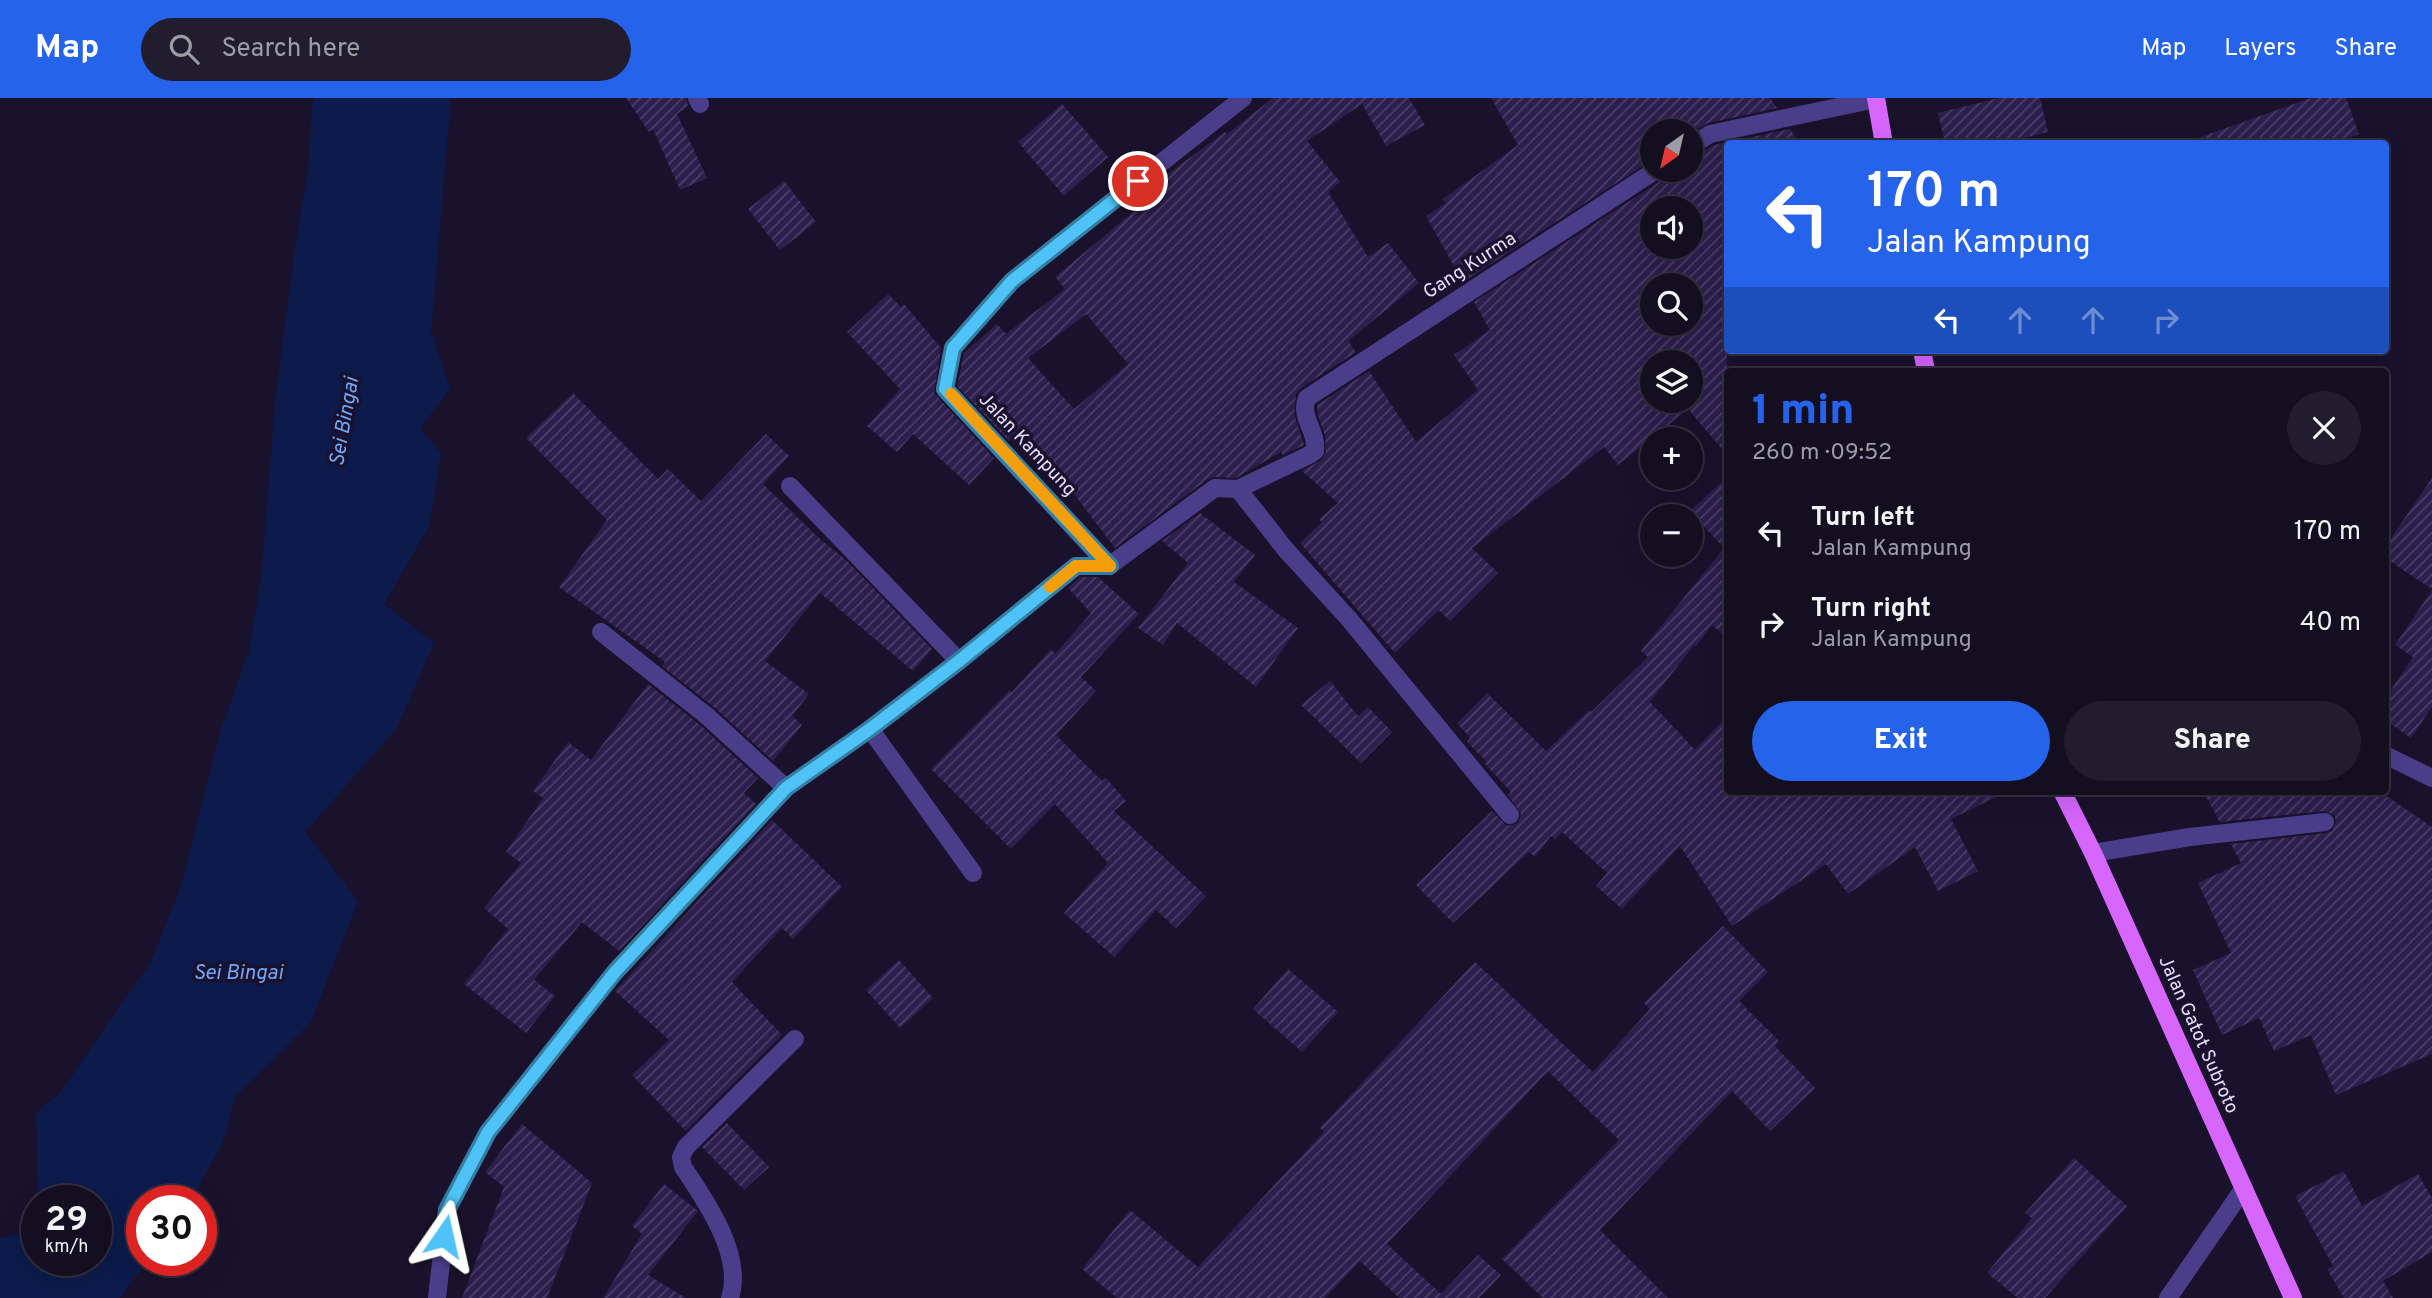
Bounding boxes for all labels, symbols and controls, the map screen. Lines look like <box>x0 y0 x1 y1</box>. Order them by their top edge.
search box <box>141 18 631 81</box>
text: Map <box>35 28 99 70</box>
icon: search <box>165 30 203 68</box>
text: Search here <box>221 33 360 66</box>
text: Map <box>2141 34 2186 64</box>
text: Layers <box>2224 34 2296 64</box>
text: Share <box>2334 34 2397 64</box>
north arrow <box>1640 119 1703 182</box>
map controls <box>1640 119 1703 567</box>
pin <box>1108 151 1168 211</box>
icon: arrive <box>1119 162 1157 200</box>
text: 170 m <box>1867 163 2000 225</box>
icon: left <box>1752 168 1843 259</box>
button: sound <box>1640 196 1703 259</box>
text: Jalan Kampung <box>1867 224 2091 264</box>
street label: Gang Kurma <box>1419 227 1521 305</box>
button: search <box>1640 273 1703 336</box>
icon: left <box>1928 301 1966 339</box>
icon: ahead <box>2001 301 2039 339</box>
icon: ahead <box>2074 301 2112 339</box>
icon: right <box>2147 301 2185 339</box>
button: layers <box>1640 350 1703 413</box>
water label: Sei Bingai <box>324 374 366 469</box>
text: 1 min <box>1752 386 1855 439</box>
street label: Jalan Kampung <box>973 388 1081 502</box>
button: close <box>2287 391 2361 465</box>
button: + <box>1640 427 1703 490</box>
text: 260 m · 09:52 <box>1752 439 1892 468</box>
text: Turn left <box>1811 502 1915 535</box>
button: − <box>1640 504 1703 567</box>
icon: left <box>1752 514 1790 552</box>
text: 170 m <box>2294 516 2361 549</box>
text: Jalan Kampung <box>1811 535 1972 564</box>
text: Turn right <box>1811 593 1931 626</box>
icon: right <box>1752 605 1790 643</box>
text: 40 m <box>2300 607 2361 640</box>
text: Jalan Kampung <box>1811 626 1972 655</box>
button: Exit <box>1752 701 2050 781</box>
button: Share <box>2064 701 2361 781</box>
street label: Jalan Gatot Subroto <box>2152 952 2244 1118</box>
water label: Sei Bingai <box>193 960 285 987</box>
speed limit sign: 30 <box>126 1185 217 1276</box>
text: 29 <box>45 1199 88 1243</box>
position arrow <box>407 1199 481 1273</box>
text: km/h <box>45 1236 88 1259</box>

